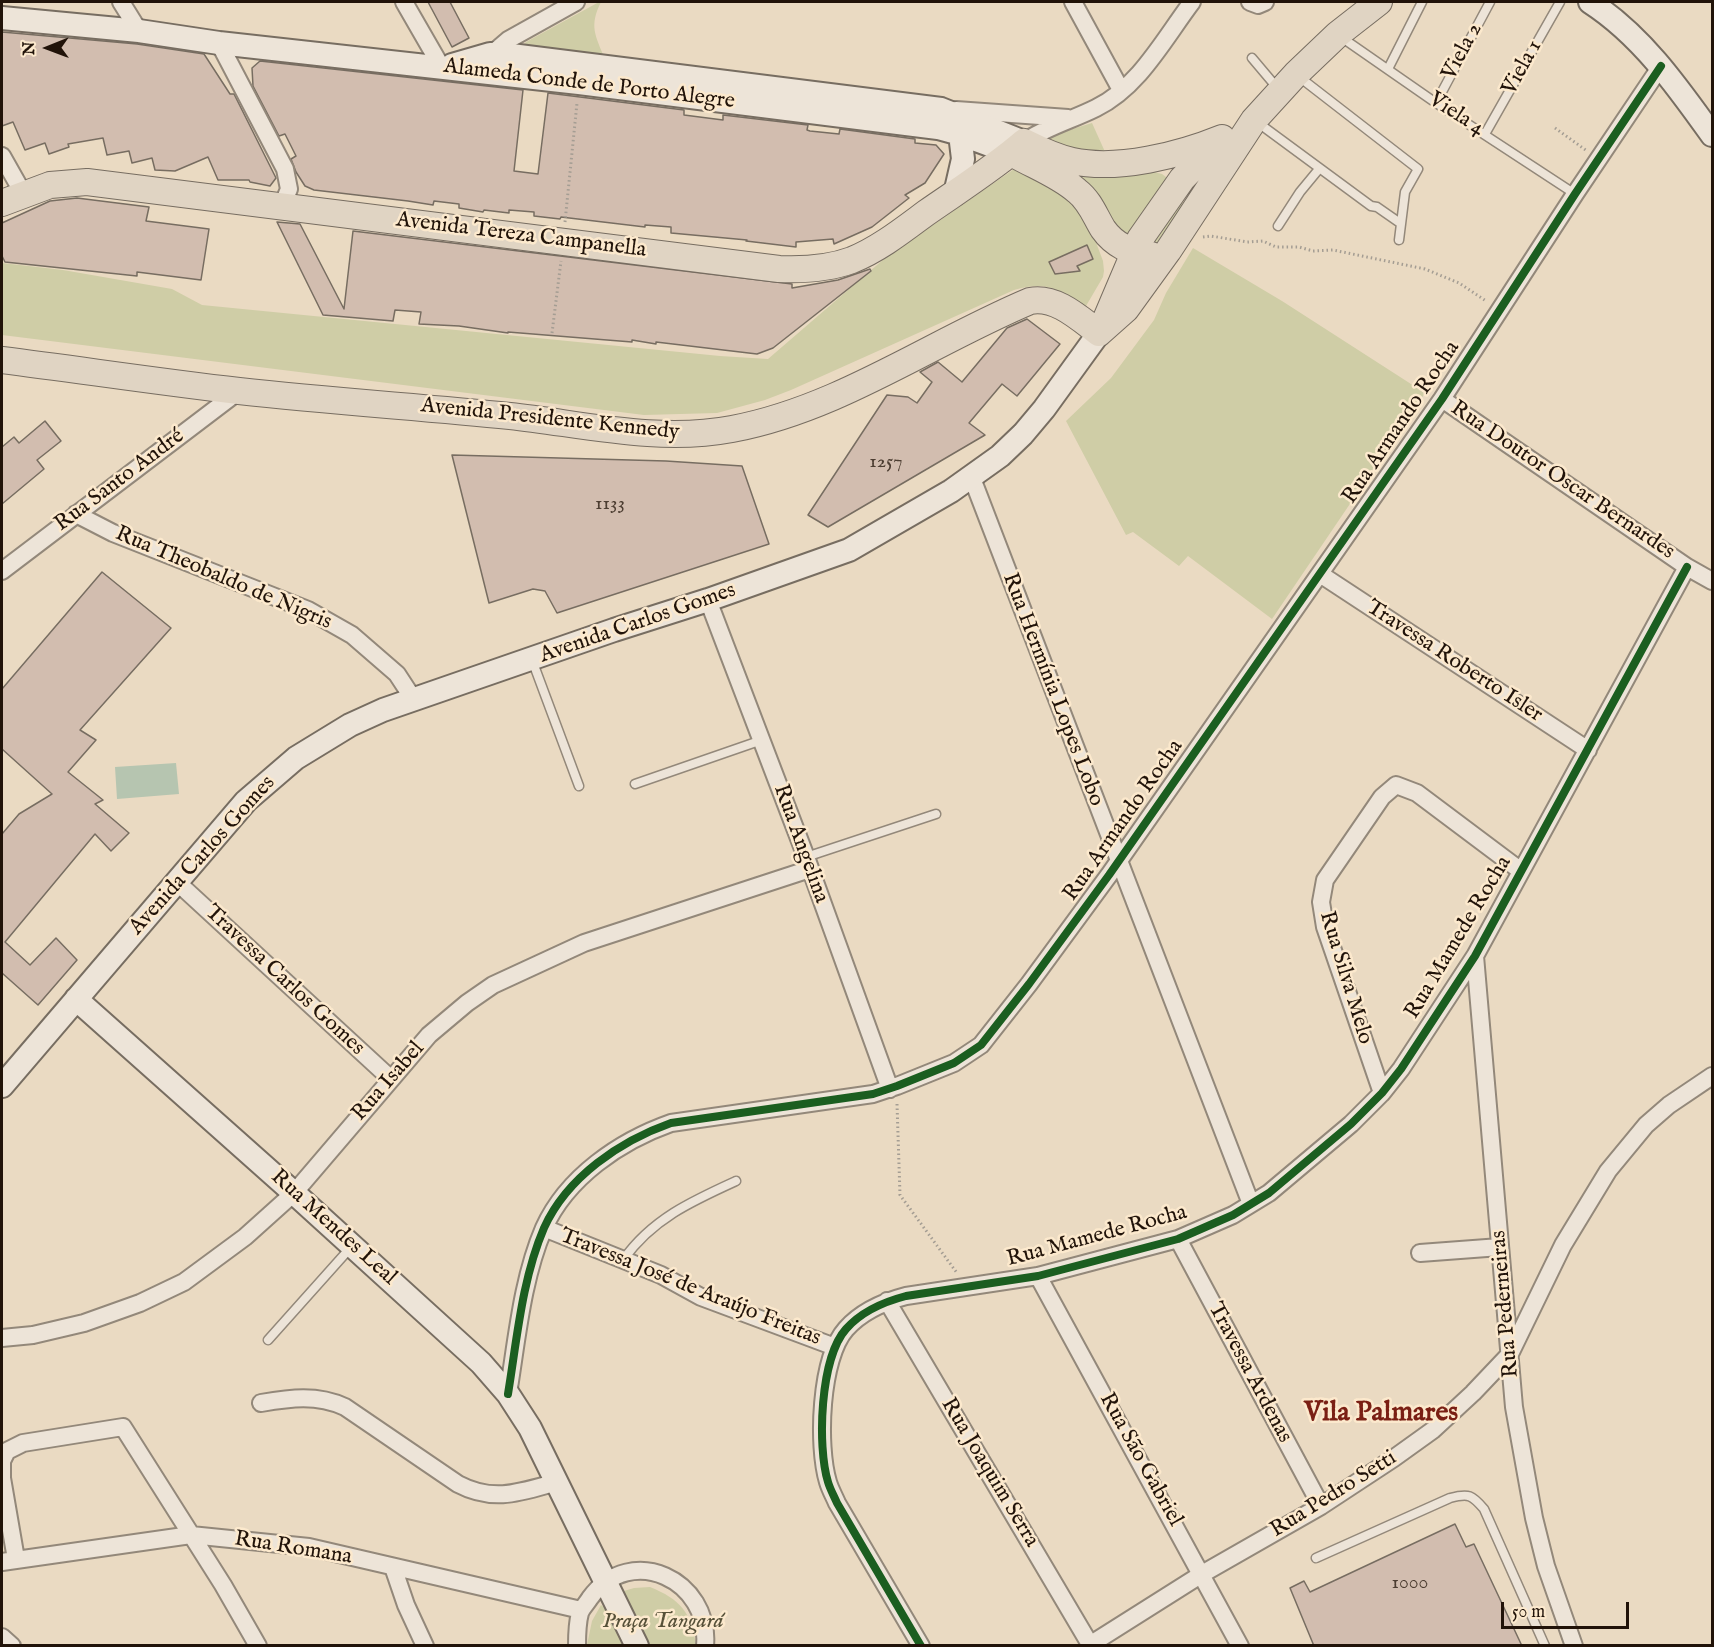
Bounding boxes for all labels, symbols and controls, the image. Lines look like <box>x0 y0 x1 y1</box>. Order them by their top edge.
north arrow <box>18 18 78 78</box>
street label: Viela 2 <box>1437 19 1489 85</box>
street label: Viela 1 <box>1497 36 1549 100</box>
text: N <box>20 41 40 55</box>
street label: Alameda Conde de Porto Alegre <box>442 54 736 116</box>
street label: Viela 4 <box>1423 87 1489 143</box>
street label: Avenida Tereza Campanella <box>395 208 647 264</box>
street label: Rua Armando Rocha <box>1338 336 1466 510</box>
street label: Avenida Presidente Kennedy <box>419 393 681 447</box>
street label: Rua Doutor Oscar Bernardes <box>1445 396 1679 566</box>
street label: Rua Santo André <box>50 424 190 538</box>
house number: 1257 <box>869 451 903 475</box>
house number: 1133 <box>595 493 625 517</box>
street label: Rua Theobaldo de Nigris <box>111 521 335 637</box>
street label: Rua Hermínia Lopes Lobo <box>995 570 1109 810</box>
street label: Avenida Carlos Gomes <box>537 578 739 670</box>
street label: Travessa Roberto Isler <box>1361 595 1547 729</box>
street label: Rua Armando Rocha <box>1058 735 1190 907</box>
street label: Avenida Carlos Gomes <box>124 771 282 941</box>
street label: Rua Angelina <box>766 781 834 907</box>
street label: Rua Mamede Rocha <box>1400 852 1518 1024</box>
street label: Travessa Carlos Gomes <box>199 900 369 1062</box>
street label: Rua Silva Melo <box>1312 908 1378 1048</box>
street label: Rua Isabel <box>347 1037 431 1127</box>
street label: Rua Mendes Leal <box>265 1165 401 1291</box>
street label: Rua Mamede Rocha <box>1004 1200 1190 1274</box>
street label: Travessa José de Araújo Freitas <box>556 1224 824 1352</box>
street label: Rua Pederneiras <box>1486 1229 1526 1379</box>
street label: Travessa Ardenas <box>1201 1298 1297 1448</box>
street label: Rua São Gabriel <box>1092 1389 1188 1531</box>
street label: Rua Joaquim Serra <box>934 1394 1044 1552</box>
district label: Vila Palmares <box>1304 1397 1458 1431</box>
street label: Rua Pedro Setti <box>1266 1446 1402 1544</box>
street label: Rua Romana <box>232 1527 354 1571</box>
house number: 1000 <box>1392 1572 1428 1596</box>
scale bar <box>1504 1590 1632 1628</box>
text: 50 m <box>1512 1601 1545 1624</box>
park label: Praça Tangará <box>603 1609 723 1635</box>

